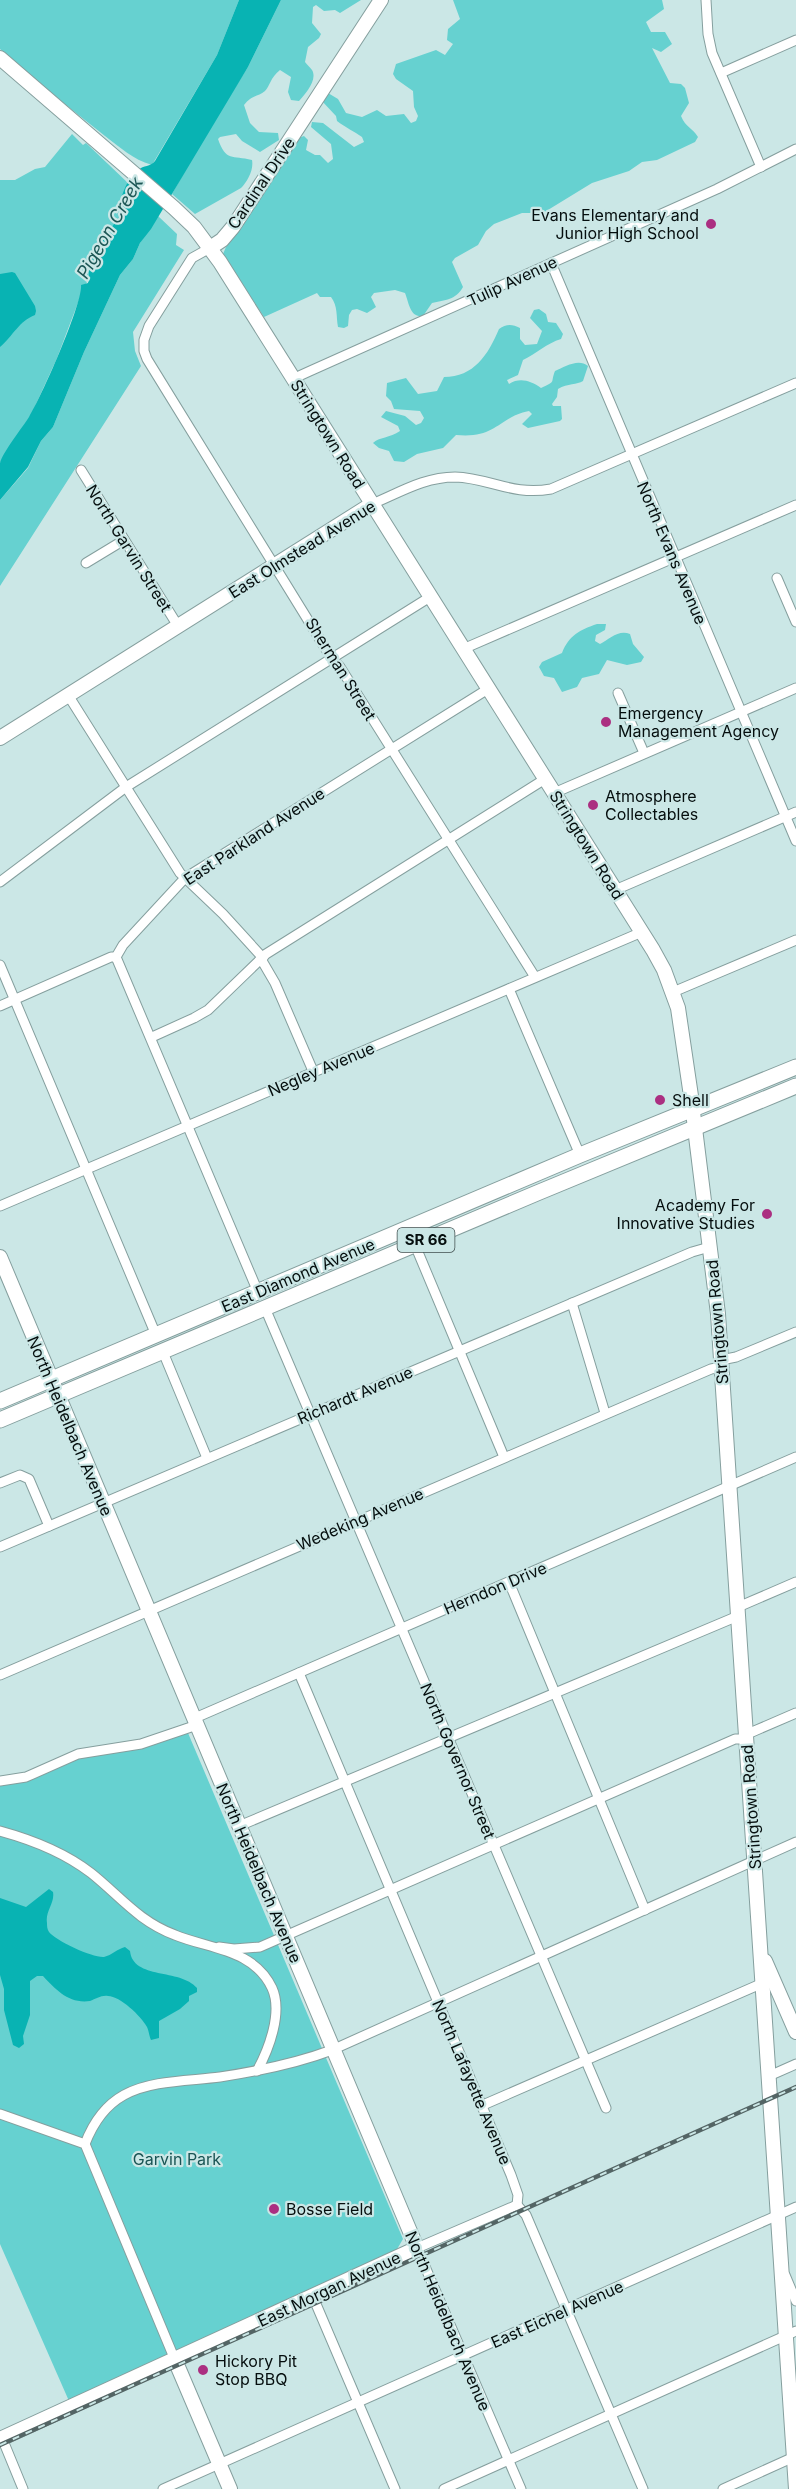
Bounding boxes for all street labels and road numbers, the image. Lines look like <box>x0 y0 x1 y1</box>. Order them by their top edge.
street label: Cardinal Drive <box>223 133 299 233</box>
street label: Tulip Avenue <box>464 251 560 311</box>
street label: Stringtown Road <box>286 376 370 492</box>
street label: North Evans Avenue <box>633 479 711 627</box>
street label: North Garvin Street <box>82 481 176 615</box>
street label: East Olmstead Avenue <box>225 496 379 602</box>
street label: Sherman Street <box>301 614 381 724</box>
street label: East Parkland Avenue <box>180 783 328 889</box>
street label: Stringtown Road <box>545 787 629 903</box>
street label: Negley Avenue <box>265 1038 377 1100</box>
road number: SR 66 <box>398 1228 454 1252</box>
street label: East Diamond Avenue <box>218 1234 378 1316</box>
street label: Stringtown Road <box>702 1259 732 1385</box>
street label: North Heidelbach Avenue <box>23 1333 117 1519</box>
street label: Richardt Avenue <box>294 1362 416 1428</box>
street label: Wedeking Avenue <box>293 1483 427 1555</box>
street label: Herndon Drive <box>440 1557 550 1619</box>
street label: North Governor Street <box>416 1680 500 1842</box>
street label: Stringtown Road <box>737 1744 765 1870</box>
street label: North Heidelbach Avenue <box>212 1780 306 1966</box>
street label: North Lafayette Avenue <box>428 1996 516 2168</box>
street label: North Heidelbach Avenue <box>401 2228 495 2414</box>
street label: East Morgan Avenue <box>254 2247 404 2331</box>
street label: East Eichel Avenue <box>488 2276 626 2352</box>

